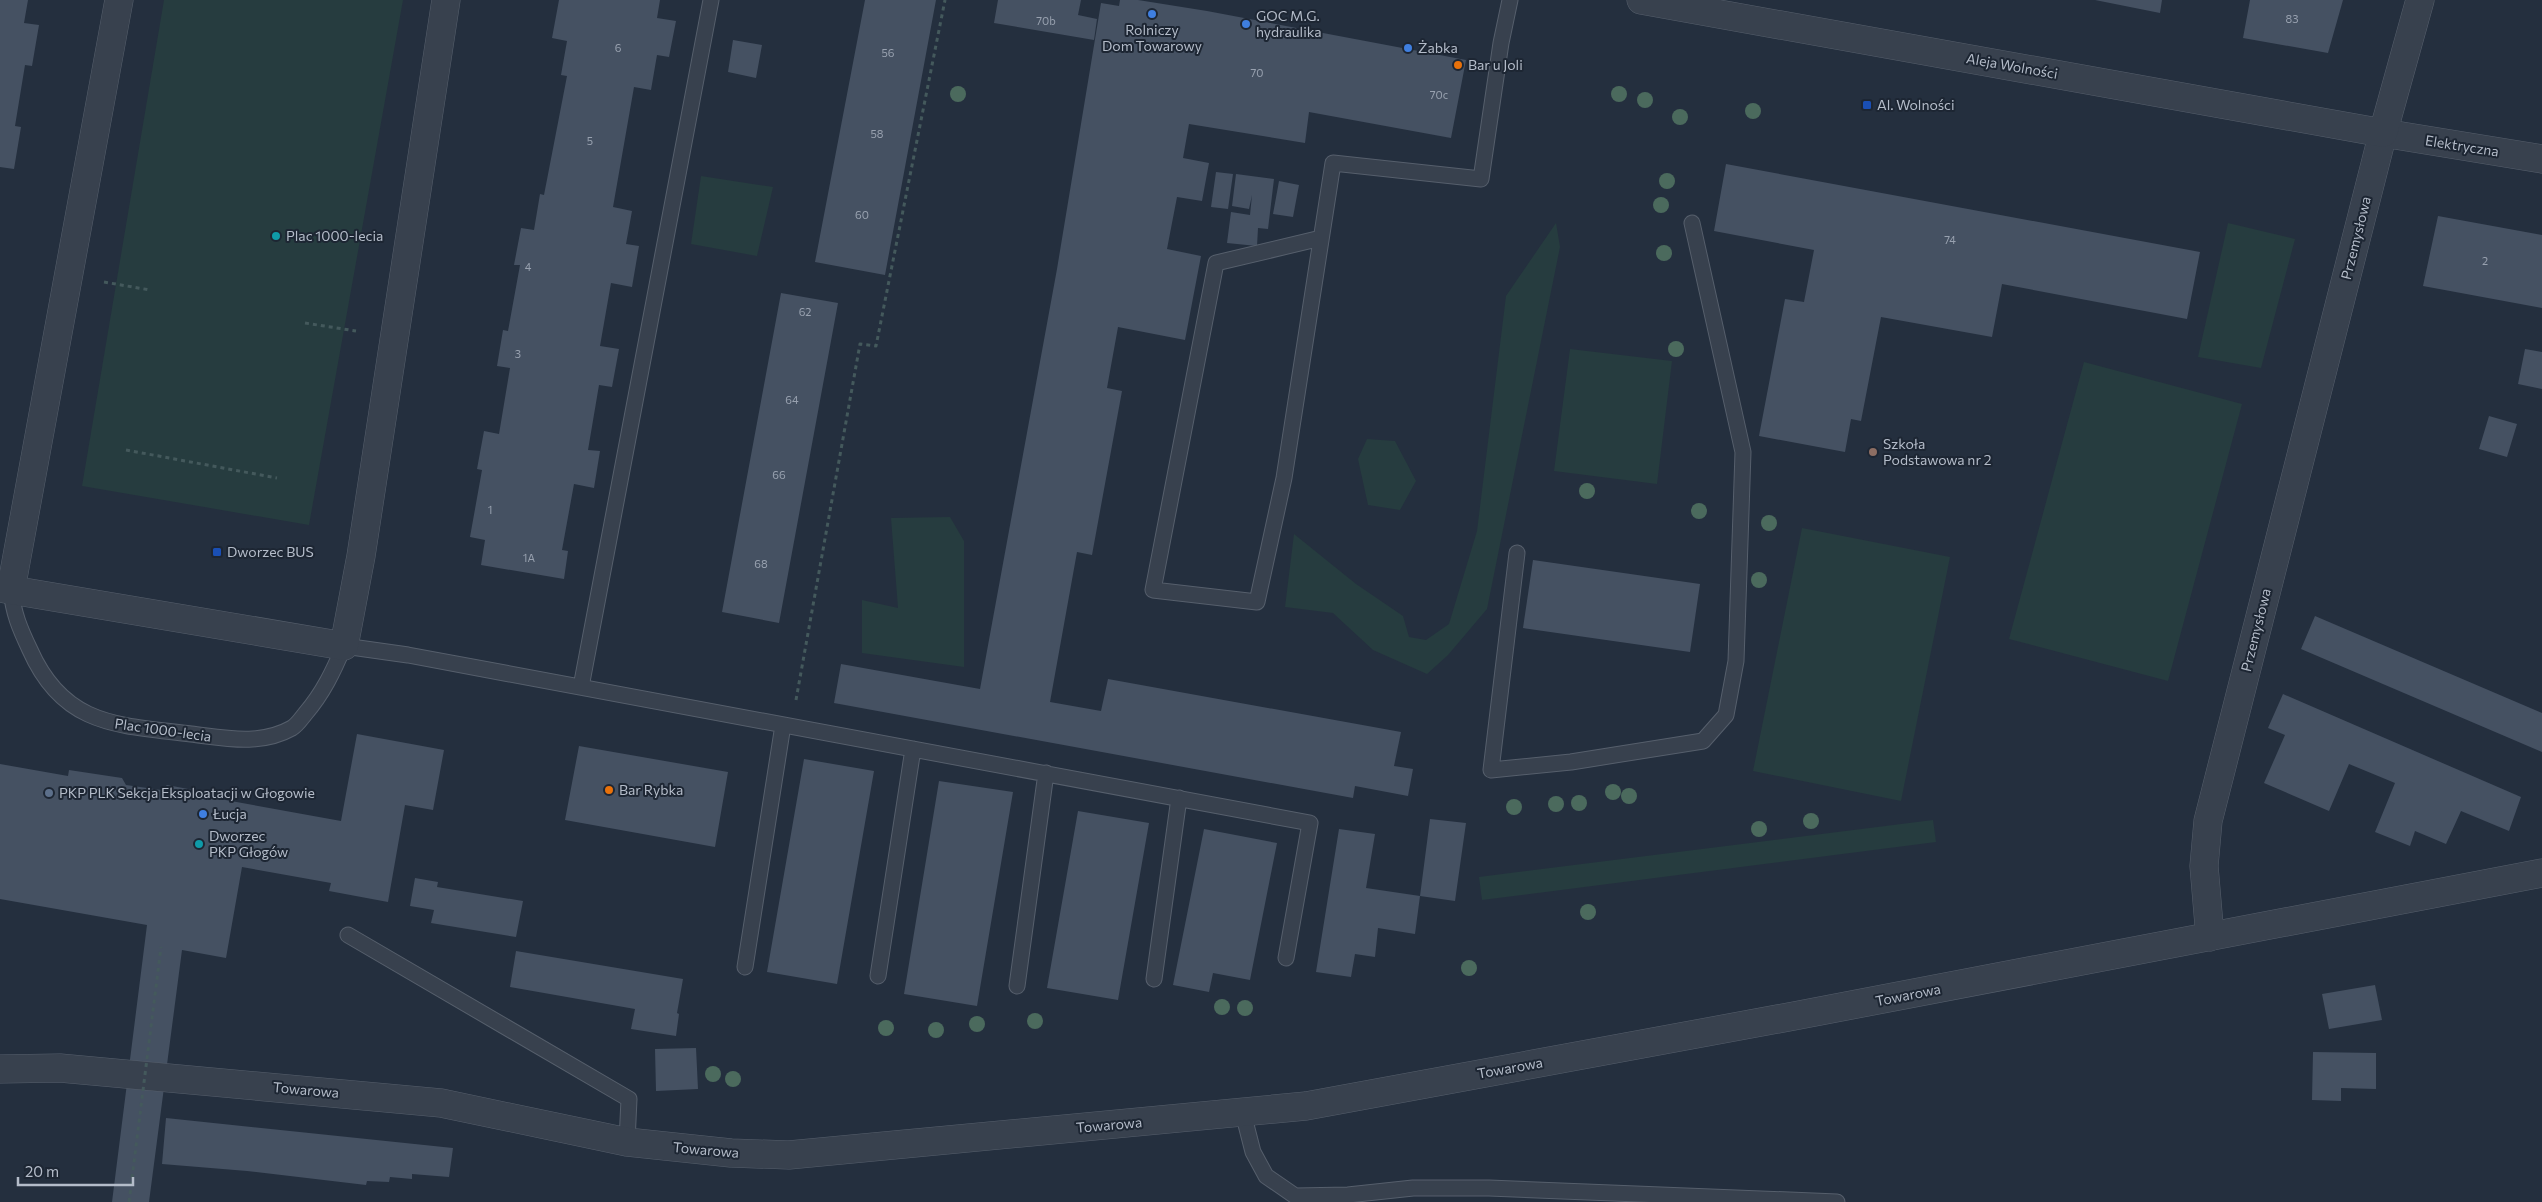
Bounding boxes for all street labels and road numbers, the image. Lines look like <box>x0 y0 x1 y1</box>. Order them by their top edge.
street label: Aleja Wolności <box>1965 49 2059 82</box>
street label: Elektryczna <box>2424 131 2500 160</box>
street label: Przemysłowa <box>2337 195 2374 281</box>
street label: Przemysłowa <box>2237 587 2274 673</box>
street label: Plac 1000-lecia <box>114 714 212 745</box>
street label: Towarowa <box>1874 980 1942 1009</box>
street label: Towarowa <box>1476 1053 1544 1082</box>
street label: Towarowa <box>272 1078 340 1101</box>
street label: Towarowa <box>1075 1113 1143 1136</box>
street label: Towarowa <box>672 1138 740 1161</box>

